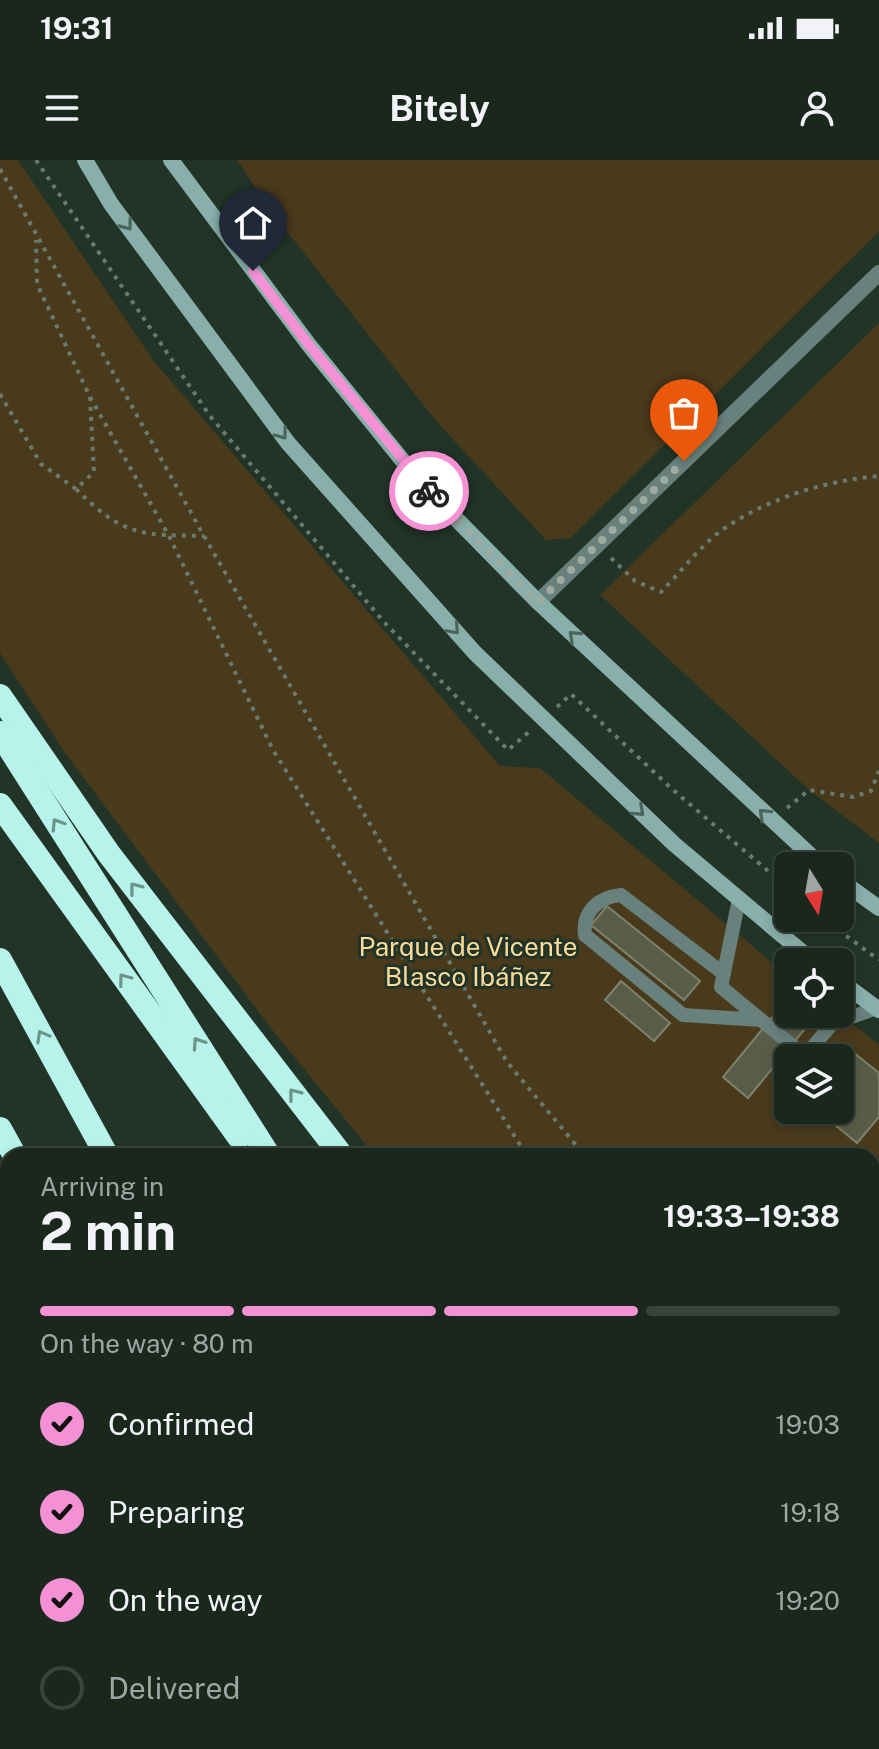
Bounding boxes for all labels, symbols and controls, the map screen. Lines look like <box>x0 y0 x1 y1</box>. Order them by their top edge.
text: 19:31 <box>40 10 114 46</box>
icon: menu <box>40 86 84 130</box>
icon: person <box>795 86 839 130</box>
text: Bitely <box>389 87 490 129</box>
pin <box>219 189 287 271</box>
icon: home <box>231 201 275 245</box>
one-way arrow <box>118 217 132 231</box>
pin <box>650 379 718 461</box>
icon: bag <box>662 391 706 435</box>
one-way arrow <box>272 425 286 440</box>
courier <box>389 451 469 531</box>
icon: bike <box>407 469 451 513</box>
one-way arrow <box>444 620 458 635</box>
one-way arrow <box>569 632 584 646</box>
one-way arrow <box>630 802 644 817</box>
one-way arrow <box>758 810 773 824</box>
one-way arrow <box>51 818 66 833</box>
north arrow <box>774 852 854 932</box>
map controls <box>774 852 854 1124</box>
one-way arrow <box>131 882 145 897</box>
park label: Parque de Vicente Blasco Ibáñez <box>358 931 578 992</box>
button: locate <box>774 948 854 1028</box>
one-way arrow <box>119 973 134 987</box>
one-way arrow <box>36 1030 51 1045</box>
one-way arrow <box>193 1037 208 1051</box>
button: layers <box>774 1044 854 1124</box>
one-way arrow <box>289 1089 303 1103</box>
text: Arriving in <box>40 1171 164 1202</box>
text: 19:33–19:38 <box>663 1198 840 1234</box>
text: 2 min <box>40 1201 176 1262</box>
text: On the way · 80 m <box>40 1328 254 1359</box>
icon: check <box>40 1402 84 1446</box>
text: Confirmed <box>108 1406 254 1442</box>
text: 19:03 <box>775 1409 840 1440</box>
icon: check <box>40 1490 84 1534</box>
text: Preparing <box>108 1494 245 1530</box>
text: 19:18 <box>780 1497 840 1528</box>
icon: check <box>40 1578 84 1622</box>
text: On the way <box>108 1582 262 1618</box>
text: 19:20 <box>775 1585 840 1616</box>
text: Delivered <box>108 1670 240 1706</box>

